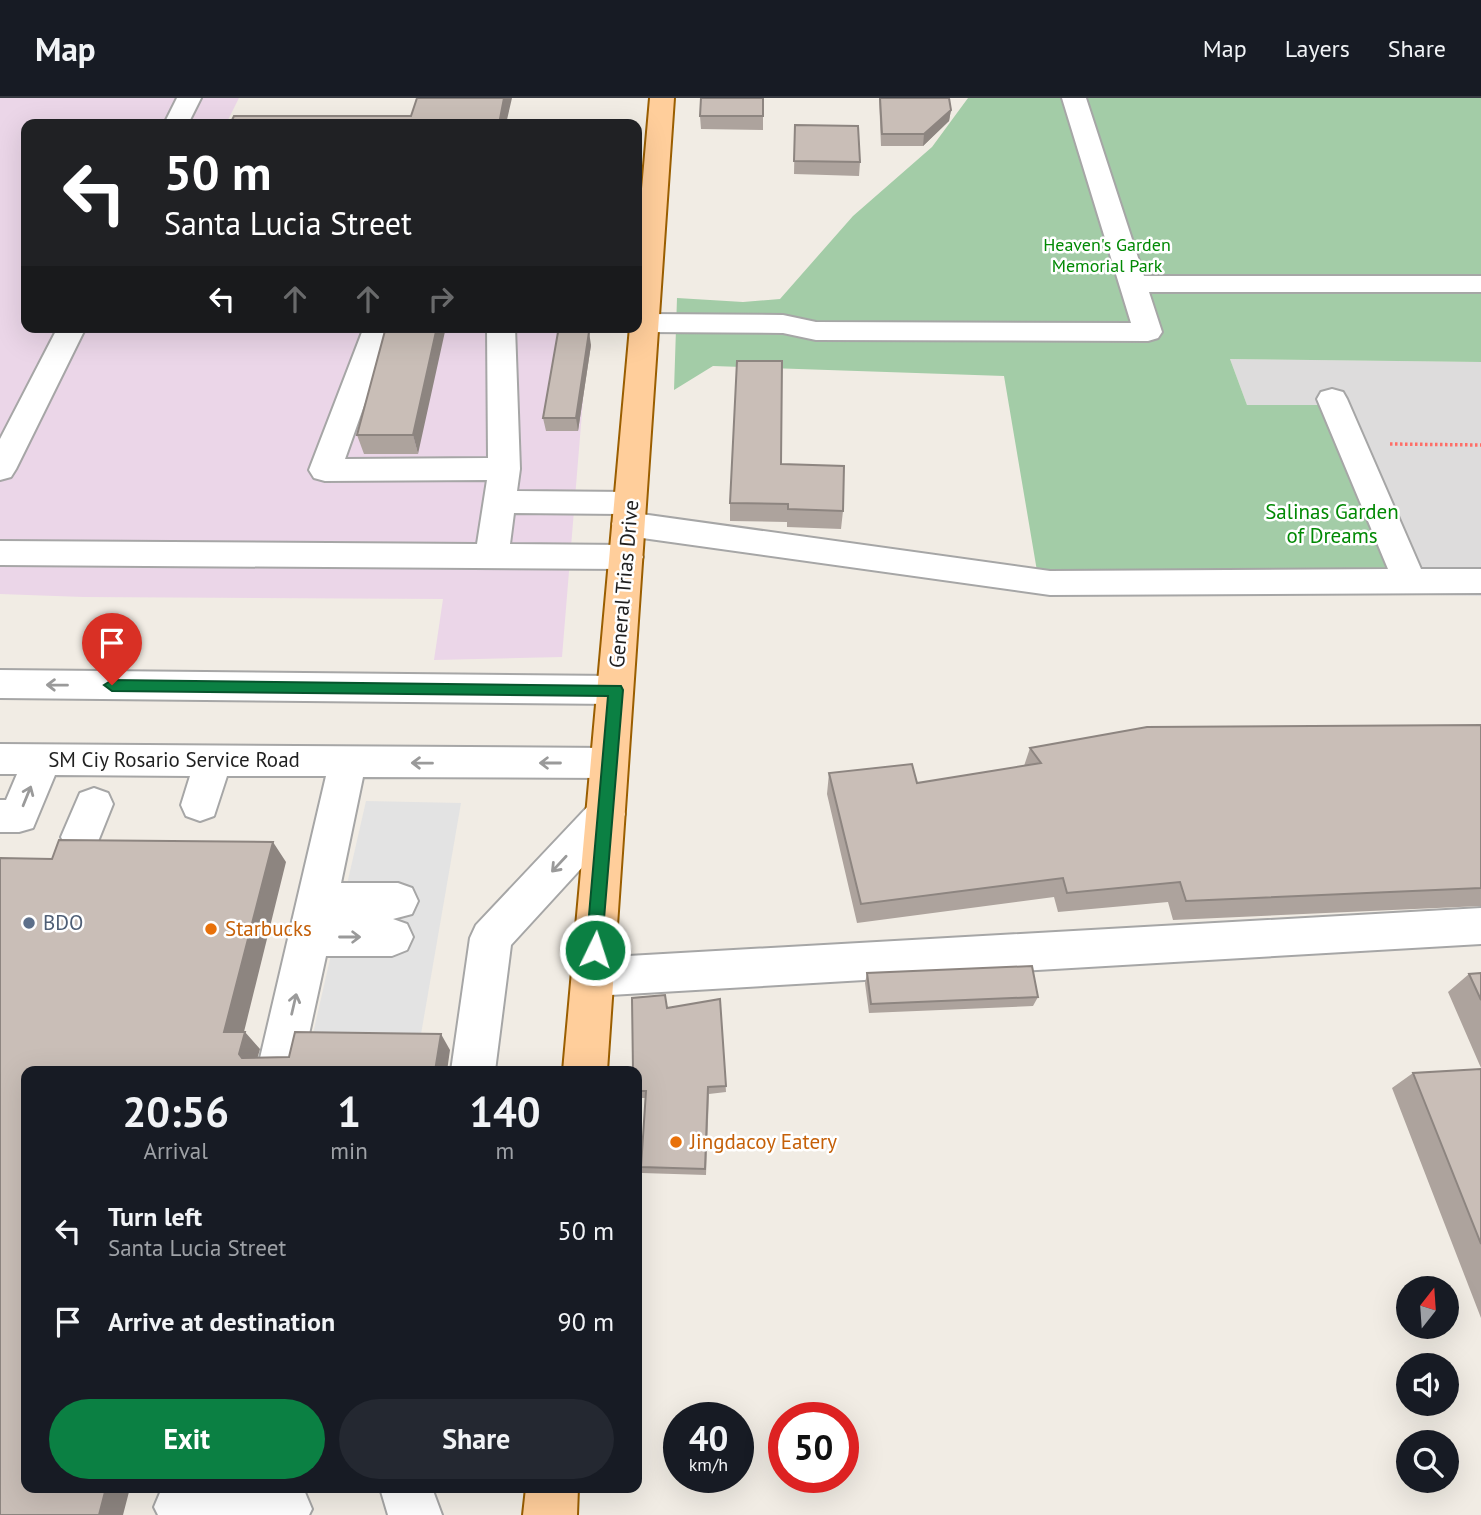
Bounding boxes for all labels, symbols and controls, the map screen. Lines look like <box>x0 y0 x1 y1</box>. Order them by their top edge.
text: Map <box>35 27 96 70</box>
text: Map <box>1203 33 1247 64</box>
text: Layers <box>1285 33 1350 64</box>
text: Share <box>1388 33 1446 64</box>
text: 50 m <box>164 140 271 204</box>
icon: left <box>49 147 140 238</box>
text: Santa Lucia Street <box>164 202 412 244</box>
park label: Heaven's Garden Memorial Park <box>1043 233 1171 277</box>
icon: left <box>203 280 241 318</box>
icon: ahead <box>276 280 314 318</box>
icon: ahead <box>349 280 387 318</box>
icon: right <box>422 280 460 318</box>
park label: Salinas Garden of Dreams <box>1265 498 1399 549</box>
street label: General Trias Drive <box>603 499 644 669</box>
pin <box>82 613 142 685</box>
icon: arrive <box>93 624 131 662</box>
one-way arrow <box>46 678 69 692</box>
street label: SM Ciy Rosario Service Road <box>48 746 300 773</box>
one-way arrow <box>411 756 434 770</box>
one-way arrow <box>539 756 562 770</box>
one-way arrow <box>21 786 34 808</box>
one-way arrow <box>551 855 568 872</box>
place label: BDO <box>43 909 83 936</box>
position arrow <box>558 913 632 987</box>
marker: BDO <box>21 915 37 931</box>
place label: Starbucks <box>225 915 312 942</box>
marker: Starbucks <box>203 921 219 937</box>
one-way arrow <box>339 930 362 944</box>
one-way arrow <box>287 993 301 1016</box>
text: 20:56 <box>122 1084 229 1139</box>
text: 1 <box>337 1084 361 1139</box>
text: 140 <box>469 1084 541 1139</box>
place label: Jingdacoy Eatery <box>689 1128 837 1155</box>
marker: Jingdacoy Eatery <box>668 1134 684 1150</box>
text: Arrival <box>143 1136 208 1165</box>
text: min <box>330 1136 368 1165</box>
text: m <box>496 1136 514 1165</box>
text: Turn left <box>108 1200 202 1233</box>
icon: left <box>49 1212 87 1250</box>
text: 50 m <box>558 1214 614 1247</box>
text: Santa Lucia Street <box>108 1233 286 1262</box>
north arrow <box>1396 1276 1460 1339</box>
map controls <box>1396 1276 1459 1493</box>
icon: arrive <box>49 1303 87 1341</box>
text: Arrive at destination <box>108 1305 335 1338</box>
text: 90 m <box>558 1305 614 1338</box>
button: sound <box>1396 1353 1459 1416</box>
button: Exit <box>49 1399 325 1479</box>
button: Share <box>339 1399 614 1479</box>
speed limit sign: 50 <box>768 1402 859 1493</box>
text: 40 <box>689 1415 728 1461</box>
button: search <box>1396 1430 1459 1493</box>
text: km/h <box>689 1453 728 1476</box>

